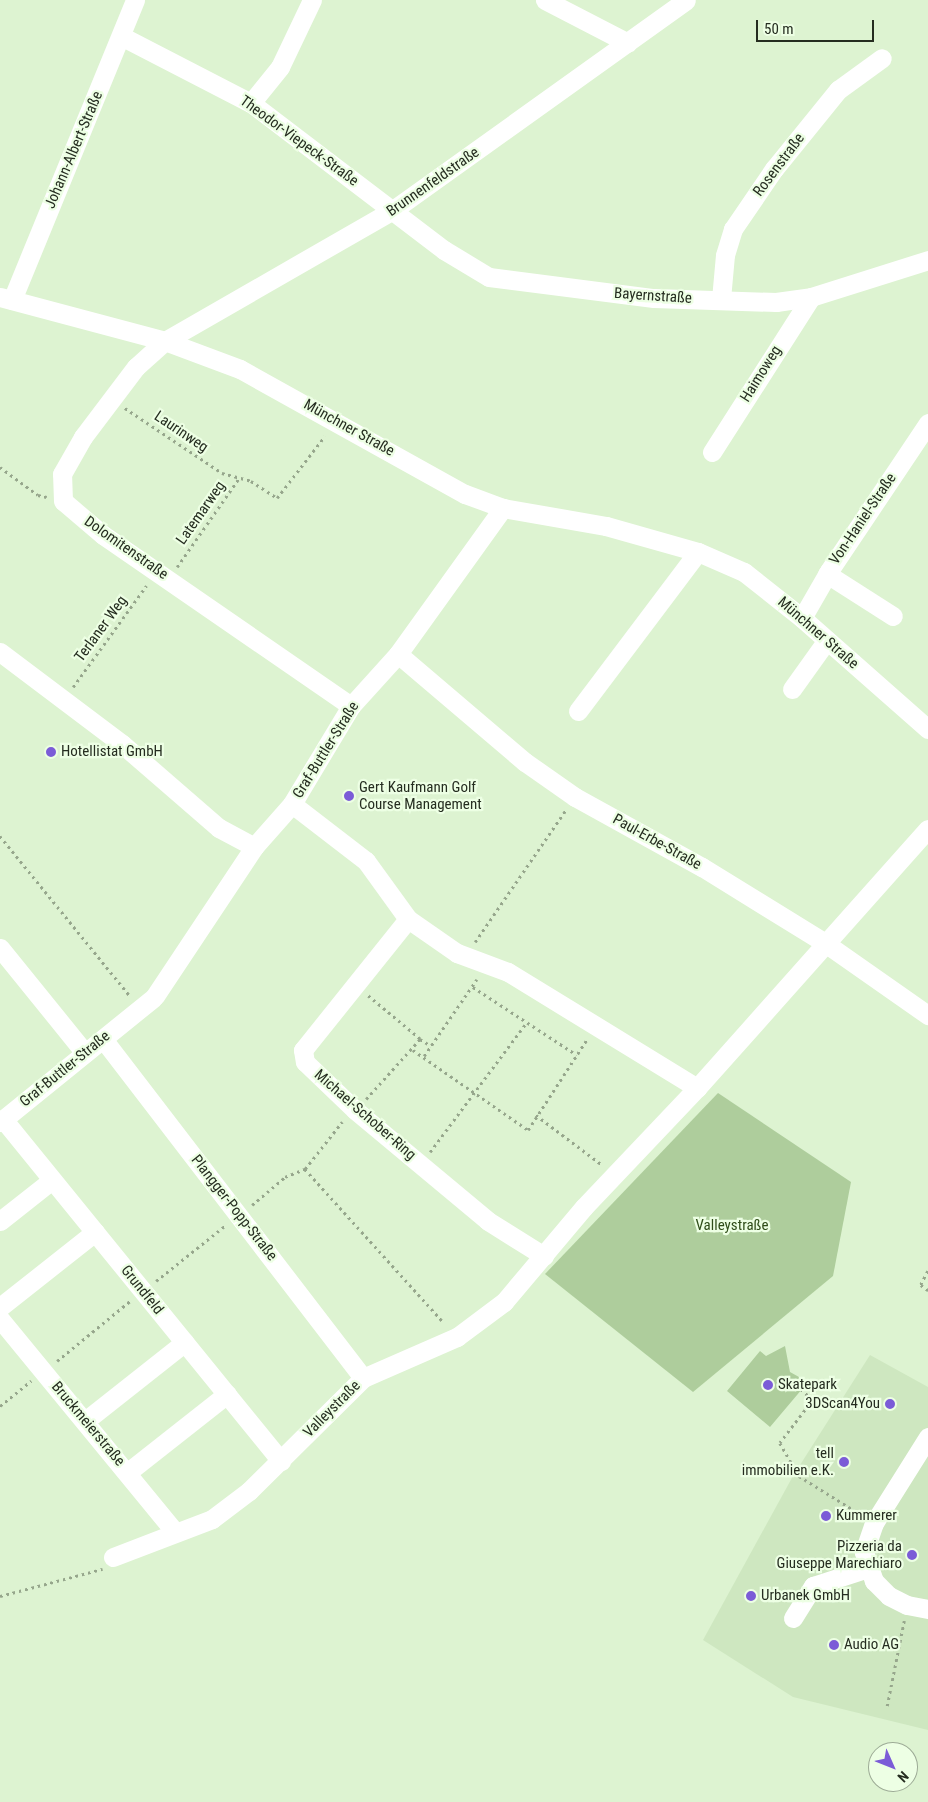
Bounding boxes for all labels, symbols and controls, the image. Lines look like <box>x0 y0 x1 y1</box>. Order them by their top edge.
scale bar <box>758 10 876 42</box>
text: 50 m <box>764 20 794 38</box>
street label: Johann-Albert-Straße <box>41 89 107 211</box>
street label: Theodor-Viepeck-Straße <box>236 92 362 190</box>
street label: Rosenstraße <box>749 130 809 200</box>
street label: Brunnenfeldstraße <box>383 143 483 221</box>
street label: Bayernstraße <box>614 284 692 308</box>
street label: Haimoweg <box>737 343 785 405</box>
street label: Münchner Straße <box>301 396 397 460</box>
street label: Laurinweg <box>151 407 211 457</box>
street label: Von-Haniel-Straße <box>826 470 900 568</box>
street label: Latemarweg <box>173 478 229 548</box>
street label: Dolomitenstraße <box>81 512 171 584</box>
street label: Terlaner Weg <box>71 592 131 666</box>
street label: Münchner Straße <box>774 593 862 673</box>
street label: Graf-Buttler-Straße <box>289 698 363 802</box>
place label: Hotellistat GmbH <box>61 743 163 761</box>
marker: Hotellistat GmbH <box>45 746 57 758</box>
place label: Gert Kaufmann Golf Course Management <box>359 778 482 813</box>
marker: Gert Kaufmann Golf Course Management <box>343 790 355 802</box>
street label: Paul-Erbe-Straße <box>610 810 704 874</box>
street label: Graf-Buttler-Straße <box>16 1027 114 1111</box>
street label: Michael-Schober-Ring <box>311 1066 419 1164</box>
street label: Plangger-Popp-Straße <box>187 1152 281 1264</box>
park label: Valleystraße <box>696 1217 768 1235</box>
street label: Grundfeld <box>117 1262 167 1318</box>
place label: Skatepark <box>778 1376 837 1394</box>
street label: Valleystraße <box>300 1377 364 1441</box>
street label: Bruckmeierstraße <box>47 1378 129 1470</box>
marker: Skatepark <box>762 1379 774 1391</box>
place label: 3DScan4You <box>805 1395 880 1413</box>
marker: 3DScan4You <box>884 1398 896 1410</box>
place label: tell immobilien e.K. <box>742 1444 834 1479</box>
marker: tell immobilien e.K. <box>838 1456 850 1468</box>
place label: Kummerer <box>836 1507 897 1525</box>
marker: Kummerer <box>820 1510 832 1522</box>
place label: Pizzeria da Giuseppe Marechiaro <box>777 1537 902 1572</box>
marker: Pizzeria da Giuseppe Marechiaro <box>906 1549 918 1561</box>
place label: Urbanek GmbH <box>761 1587 850 1605</box>
marker: Urbanek GmbH <box>745 1590 757 1602</box>
place label: Audio AG <box>844 1636 899 1654</box>
marker: Audio AG <box>828 1639 840 1651</box>
north arrow <box>868 1742 918 1792</box>
text: N <box>894 1768 912 1785</box>

